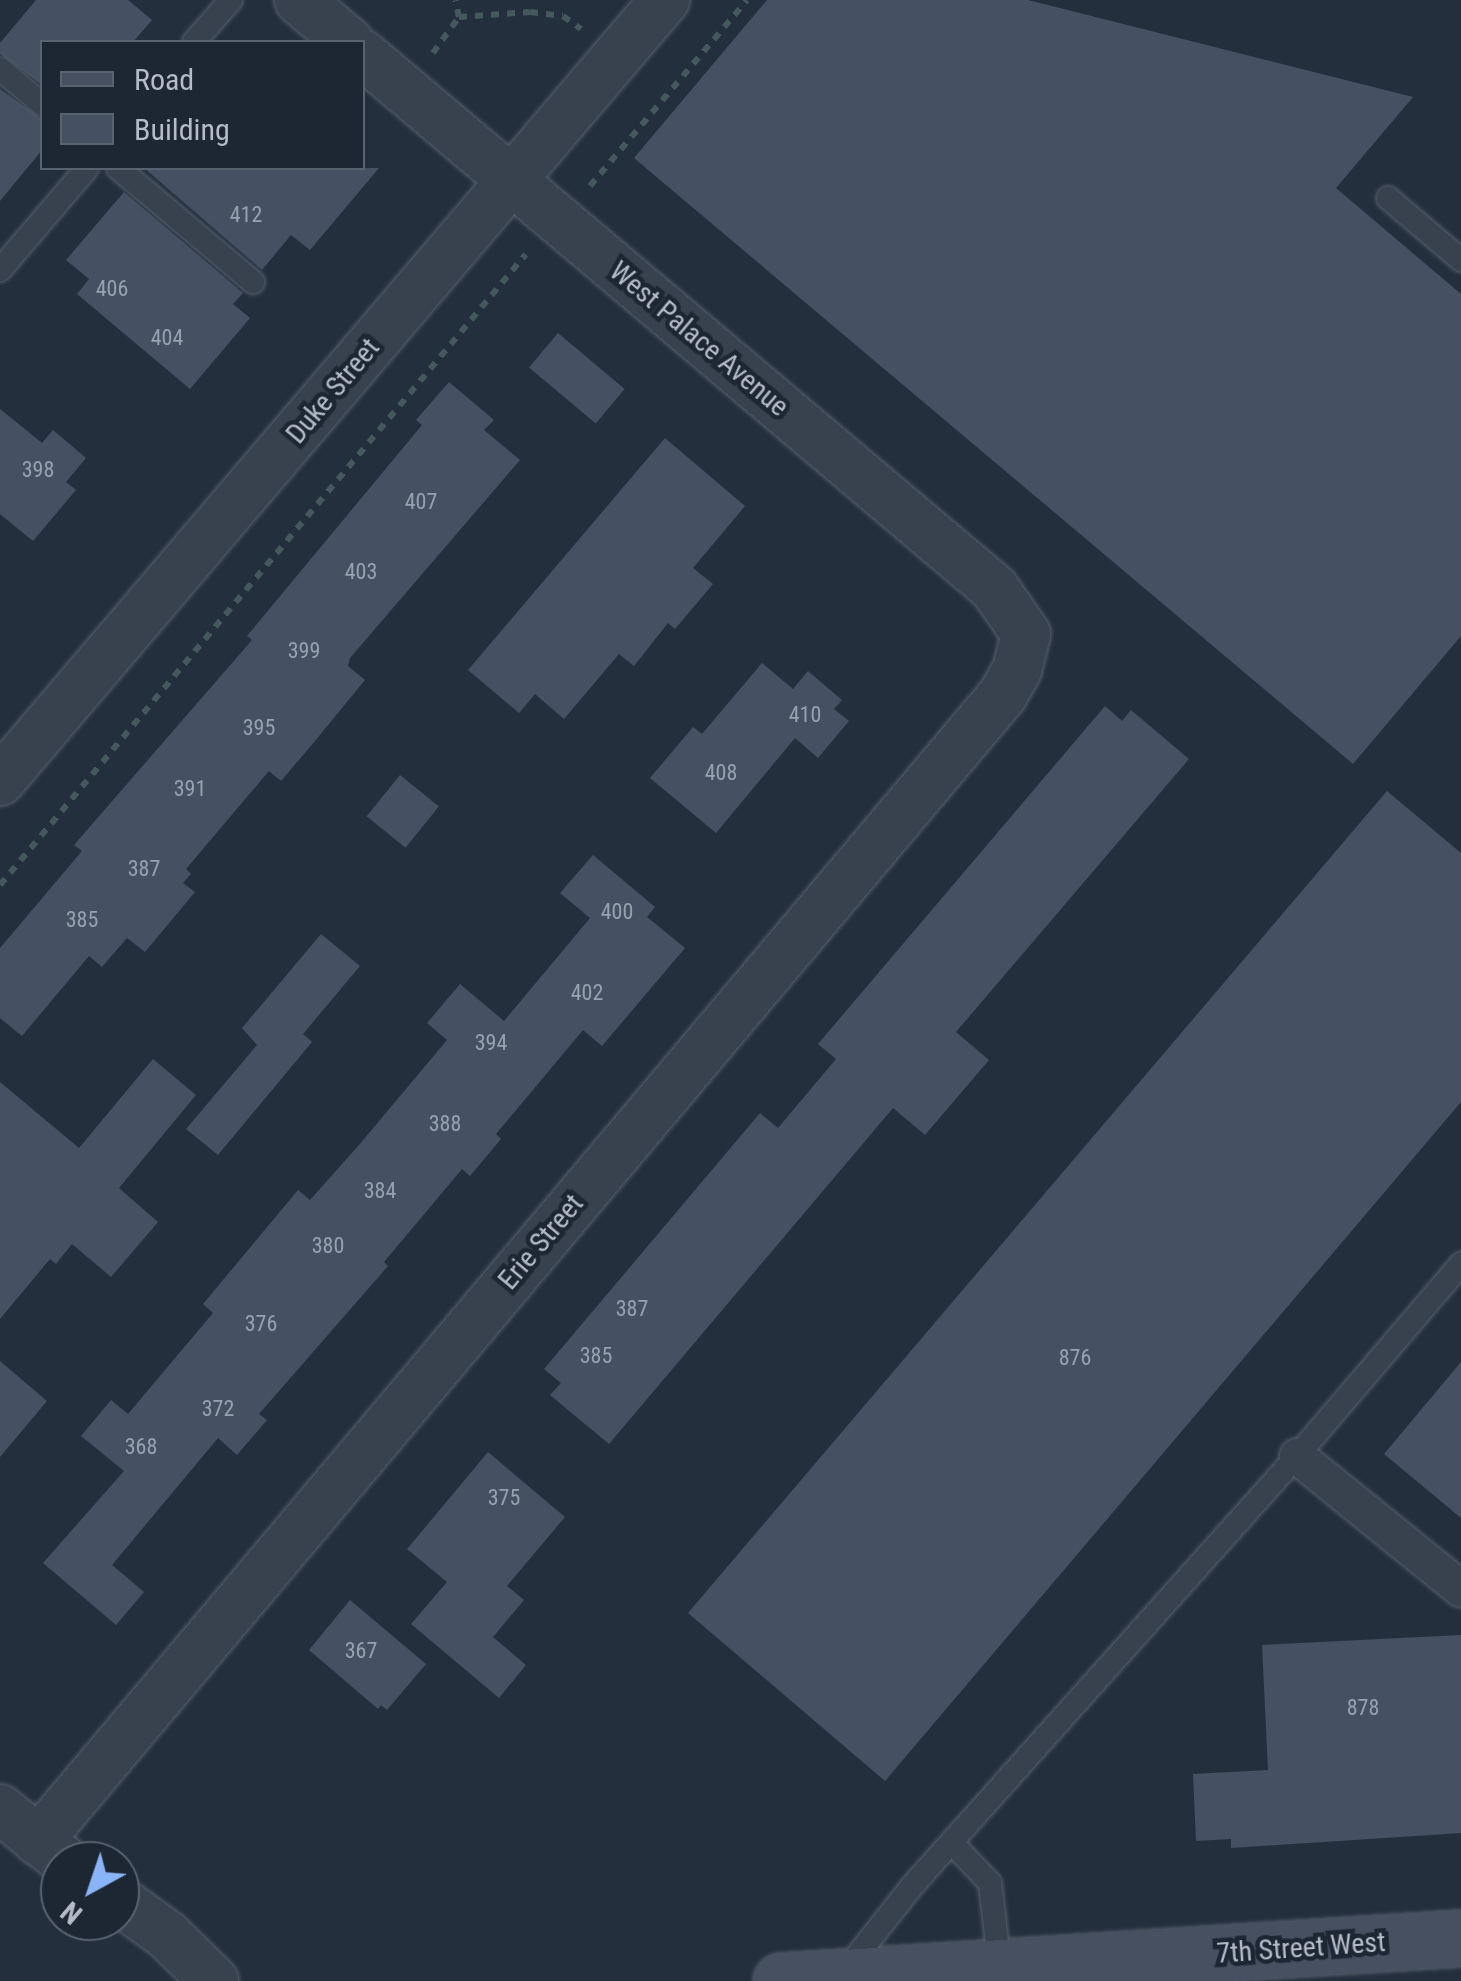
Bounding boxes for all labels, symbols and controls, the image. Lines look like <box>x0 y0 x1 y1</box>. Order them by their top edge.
legend <box>40 40 365 170</box>
text: Road <box>134 62 194 97</box>
text: Building <box>134 112 230 147</box>
house number: 412 <box>230 202 262 228</box>
street label: West Palace Avenue <box>603 254 795 424</box>
house number: 406 <box>96 276 128 302</box>
house number: 404 <box>151 325 183 351</box>
street label: Duke Street <box>279 332 387 450</box>
house number: 398 <box>22 457 54 483</box>
house number: 407 <box>405 489 437 515</box>
house number: 403 <box>345 559 377 585</box>
house number: 399 <box>288 638 320 664</box>
house number: 410 <box>789 702 821 728</box>
house number: 395 <box>243 715 275 741</box>
house number: 408 <box>705 760 737 786</box>
house number: 391 <box>174 776 206 802</box>
house number: 387 <box>128 856 160 882</box>
house number: 400 <box>601 899 633 925</box>
house number: 385 <box>66 907 98 933</box>
house number: 402 <box>571 980 603 1006</box>
house number: 394 <box>475 1030 507 1056</box>
house number: 388 <box>429 1111 461 1137</box>
house number: 384 <box>364 1178 396 1204</box>
street label: Erie Street <box>491 1188 591 1296</box>
house number: 380 <box>312 1233 344 1259</box>
house number: 387 <box>616 1296 648 1322</box>
house number: 376 <box>245 1311 277 1337</box>
house number: 385 <box>580 1343 612 1369</box>
house number: 876 <box>1059 1345 1091 1371</box>
house number: 372 <box>202 1396 234 1422</box>
house number: 368 <box>125 1434 157 1460</box>
house number: 375 <box>488 1485 520 1511</box>
house number: 367 <box>345 1638 377 1664</box>
house number: 878 <box>1347 1695 1379 1721</box>
north arrow <box>40 1841 140 1941</box>
text: N <box>55 1895 89 1931</box>
street label: 7th Street West <box>1215 1925 1387 1971</box>

